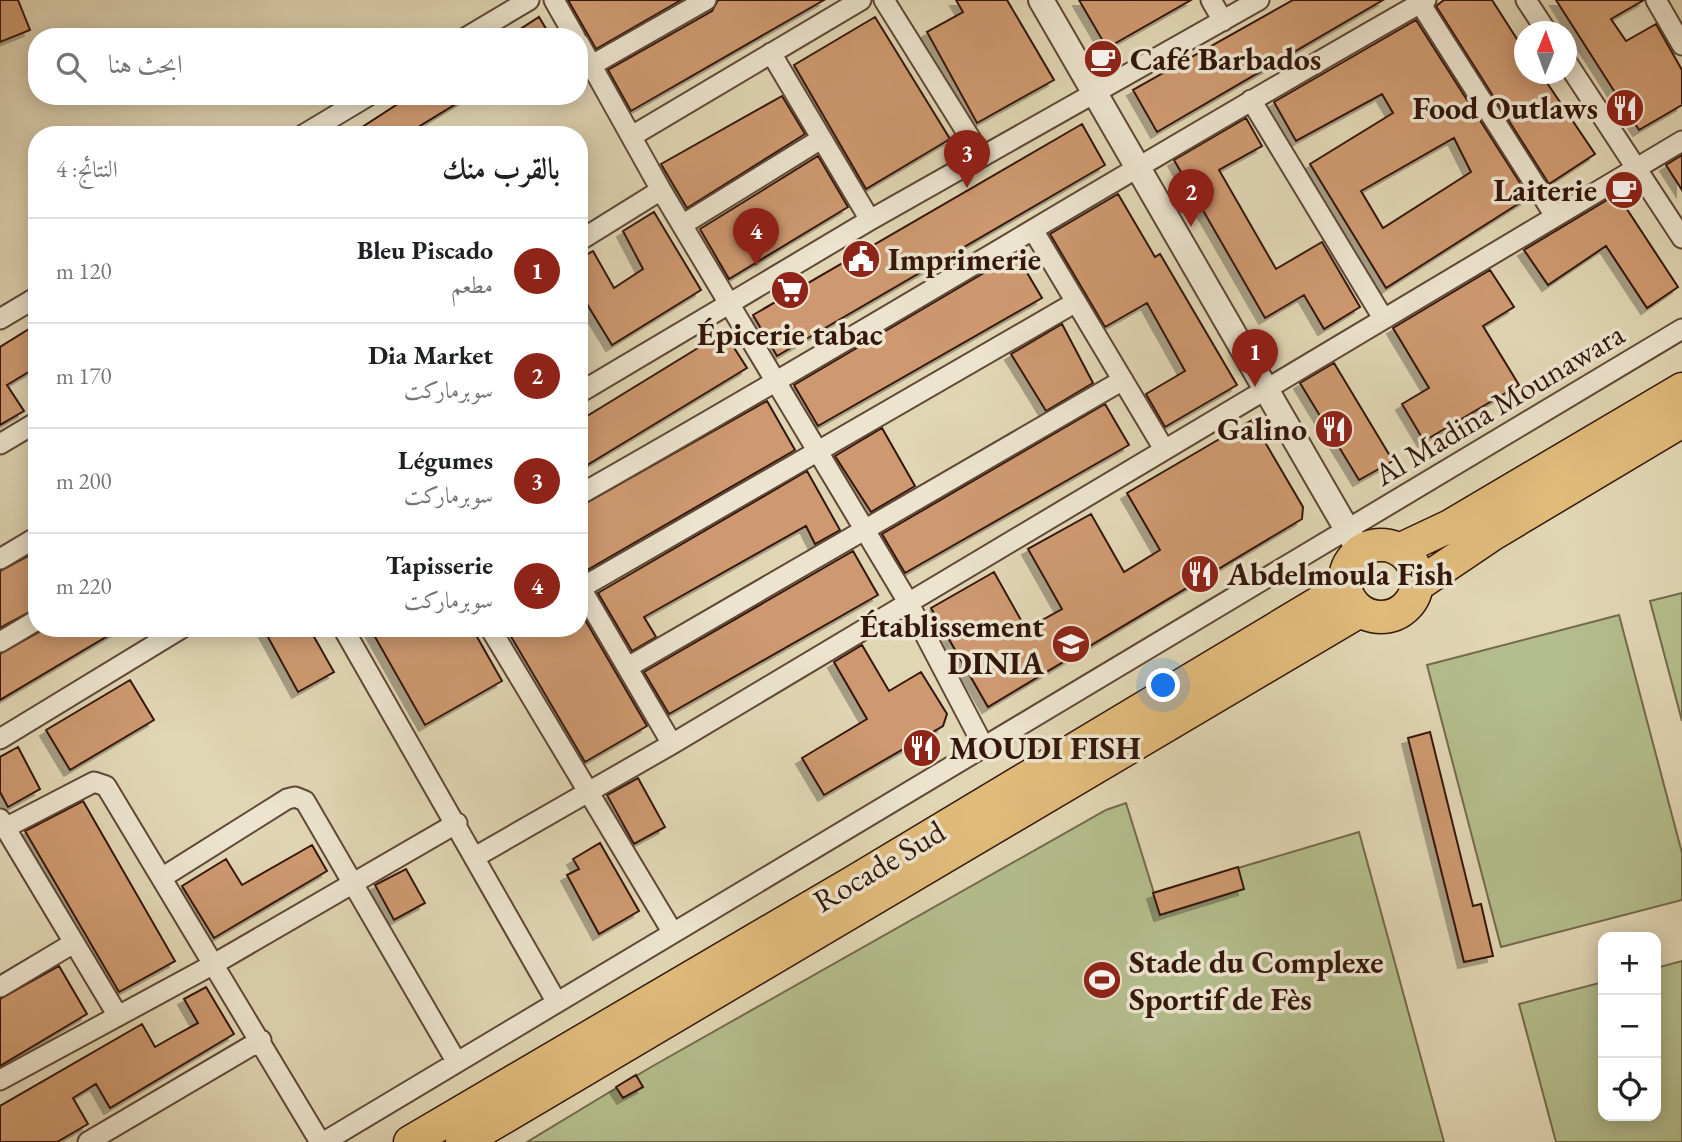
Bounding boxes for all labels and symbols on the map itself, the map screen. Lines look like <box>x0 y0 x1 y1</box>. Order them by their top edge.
north arrow <box>1514 21 1577 84</box>
cafe icon: Café Barbados <box>1082 38 1124 80</box>
place label: Café Barbados <box>1130 38 1321 80</box>
place label: Food Outlaws <box>1412 87 1598 129</box>
restaurant icon: Food Outlaws <box>1604 87 1646 129</box>
pin: 3 <box>944 130 990 188</box>
pin: 2 <box>1168 169 1214 227</box>
place label: Laiterie <box>1493 169 1597 211</box>
cafe icon: Laiterie <box>1603 169 1645 211</box>
pin: 4 <box>733 208 779 266</box>
public building icon: Imprimerie <box>840 238 882 280</box>
place label: Imprimerie <box>888 238 1041 280</box>
supermarket icon: Épicerie tabac <box>769 269 811 311</box>
place label: Épicerie tabac <box>697 313 883 355</box>
street label: Al Madina Mounawara <box>1365 313 1632 496</box>
pin: 1 <box>1232 329 1278 387</box>
place label: Galino <box>1217 408 1307 450</box>
restaurant icon: Galino <box>1313 408 1355 450</box>
restaurant icon: Abdelmoula Fish <box>1179 553 1221 595</box>
place label: Abdelmoula Fish <box>1226 553 1454 595</box>
place label: Établissement DINIA <box>860 605 1045 684</box>
school or university icon: Établissement DINIA <box>1050 623 1092 665</box>
your location <box>1146 668 1180 702</box>
restaurant icon: MOUDI FISH <box>901 727 943 769</box>
place label: MOUDI FISH <box>949 727 1141 769</box>
street label: Rocade Sud <box>805 810 953 922</box>
place label: Stade du Complexe Sportif de Fès <box>1129 941 1384 1020</box>
sports icon: Stade du Complexe Sportif de Fès <box>1081 959 1123 1001</box>

